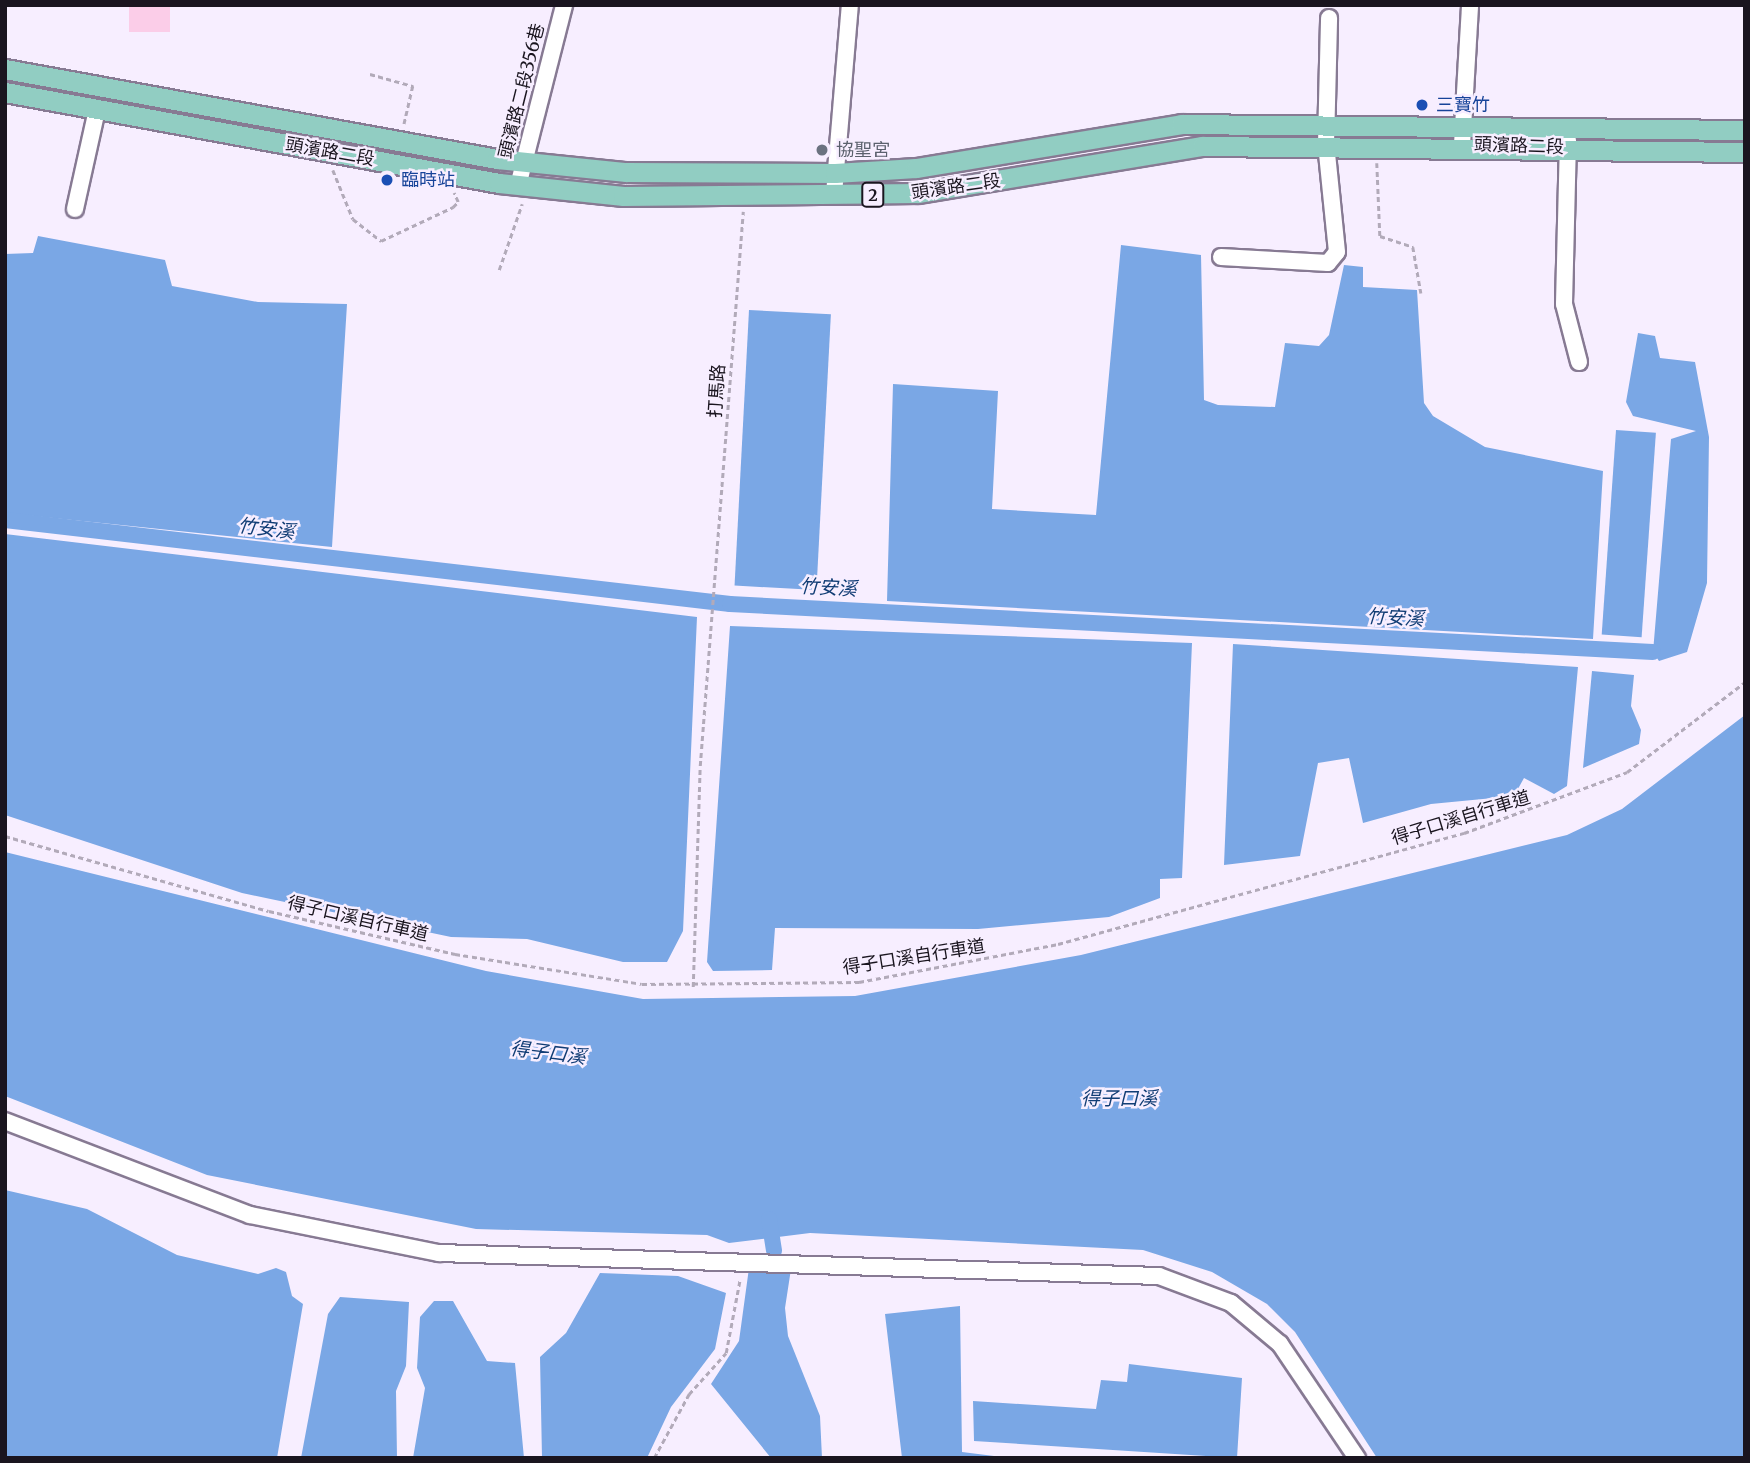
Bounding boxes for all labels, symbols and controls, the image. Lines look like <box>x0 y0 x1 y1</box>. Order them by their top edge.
street label: 頭濱路二段356巷 <box>495 21 549 161</box>
place label: 三寶竹 <box>1436 94 1490 116</box>
marker: 三寶竹 <box>1414 97 1430 113</box>
street label: 頭濱路二段 <box>284 134 376 170</box>
street label: 頭濱路二段 <box>1474 134 1564 158</box>
place label: 協聖宮 <box>836 139 890 161</box>
marker: 協聖宮 <box>814 142 830 158</box>
place label: 臨時站 <box>401 169 455 191</box>
street label: 頭濱路二段 <box>910 170 1002 204</box>
marker: 臨時站 <box>379 172 395 188</box>
road number: 2 <box>861 182 885 208</box>
street label: 打馬路 <box>704 363 730 419</box>
water label: 竹安溪 <box>236 514 296 544</box>
water label: 竹安溪 <box>799 575 857 601</box>
water label: 竹安溪 <box>1366 605 1424 631</box>
street label: 得子口溪自行車道 <box>1389 787 1533 849</box>
street label: 得子口溪自行車道 <box>285 892 431 946</box>
street label: 得子口溪自行車道 <box>841 935 987 979</box>
water label: 得子口溪 <box>509 1037 587 1069</box>
water label: 得子口溪 <box>1081 1088 1157 1110</box>

